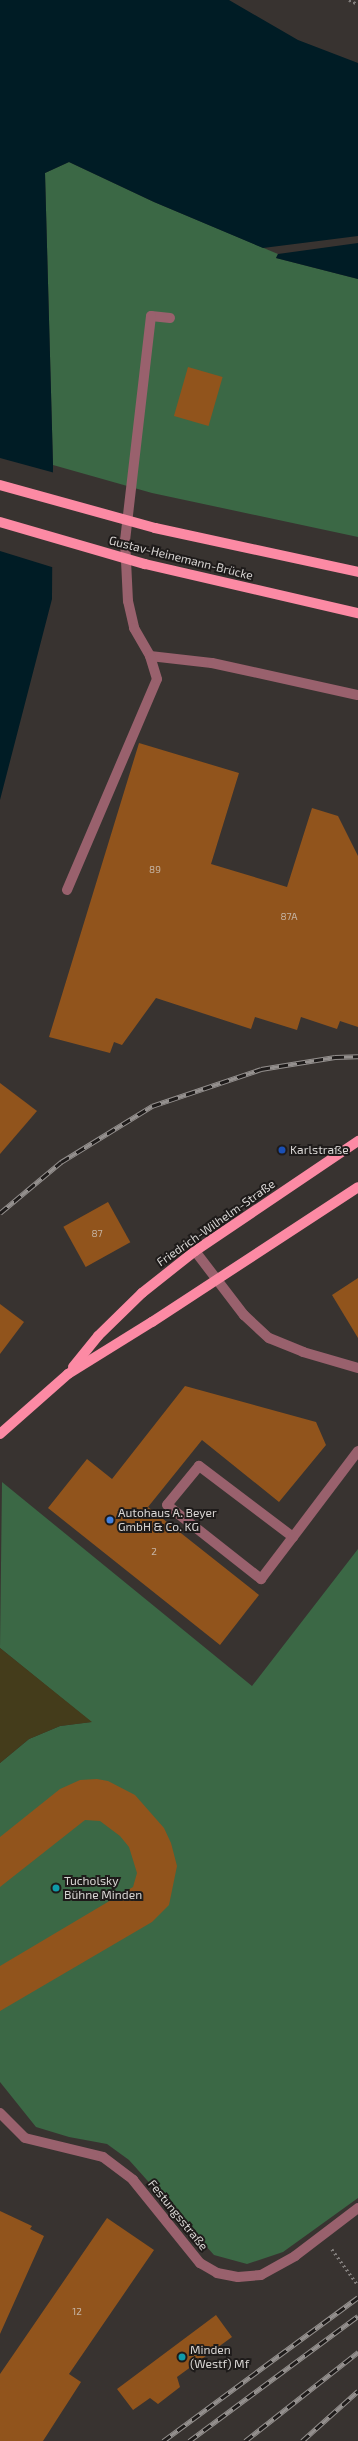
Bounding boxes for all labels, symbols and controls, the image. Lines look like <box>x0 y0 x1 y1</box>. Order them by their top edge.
street label: Gustav-Heinemann-Brücke <box>107 533 255 583</box>
house number: 89 <box>149 864 161 876</box>
house number: 87A <box>280 911 298 923</box>
place label: Karlstraße <box>290 1143 349 1157</box>
marker: Karlstraße <box>277 1145 287 1155</box>
street label: Friedrich-Wilhelm-Straße <box>154 1177 278 1269</box>
house number: 87 <box>91 1228 103 1240</box>
place label: Autohaus A. Beyer GmbH & Co. KG <box>118 1506 217 1534</box>
marker: Autohaus A. Beyer GmbH & Co. KG <box>105 1515 115 1525</box>
house number: 2 <box>151 1546 157 1558</box>
place label: Tucholsky Bühne Minden <box>64 1874 142 1902</box>
marker: Tucholsky Bühne Minden <box>51 1883 61 1893</box>
street label: Festungsstraße <box>145 2177 211 2253</box>
house number: 12 <box>72 2306 82 2318</box>
place label: Minden (Westf) Mf <box>190 2343 249 2371</box>
marker: Minden (Westf) Mf <box>177 2352 187 2362</box>

